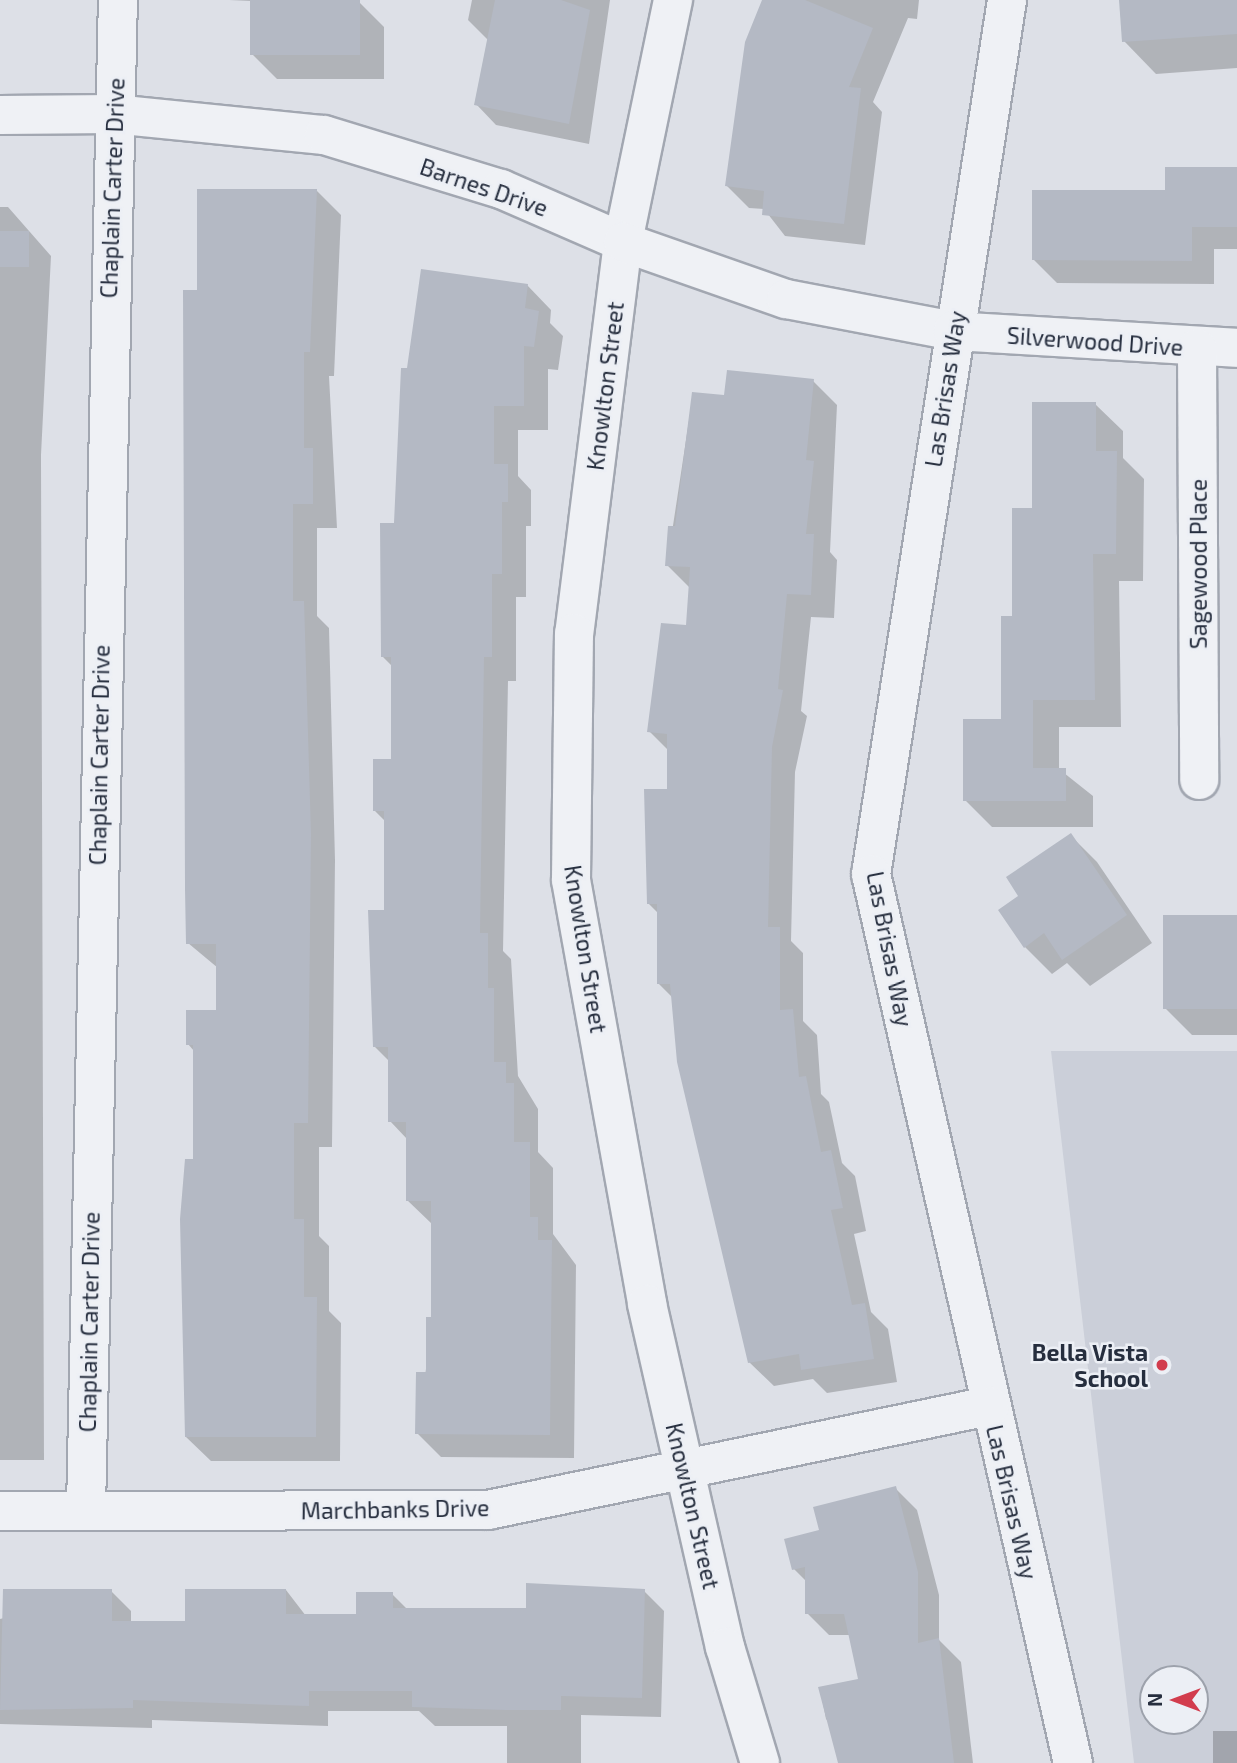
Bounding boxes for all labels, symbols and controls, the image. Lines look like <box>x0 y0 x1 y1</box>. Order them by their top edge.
street label: Chaplain Carter Drive <box>94 77 130 299</box>
street label: Barnes Drive <box>417 152 551 222</box>
street label: Knowlton Street <box>581 300 629 472</box>
street label: Las Brisas Way <box>919 309 971 469</box>
street label: Silverwood Drive <box>1006 321 1184 361</box>
street label: Sagewood Place <box>1184 479 1212 649</box>
street label: Chaplain Carter Drive <box>83 644 115 866</box>
street label: Knowlton Street <box>559 863 613 1035</box>
street label: Las Brisas Way <box>861 869 919 1029</box>
street label: Chaplain Carter Drive <box>73 1211 105 1433</box>
place label: Bella Vista School <box>1031 1338 1148 1392</box>
marker: Bella Vista School <box>1154 1357 1170 1373</box>
street label: Knowlton Street <box>660 1420 726 1592</box>
street label: Las Brisas Way <box>981 1422 1043 1582</box>
street label: Marchbanks Drive <box>300 1494 490 1524</box>
north arrow <box>1139 1665 1209 1735</box>
text: N <box>1143 1693 1166 1707</box>

